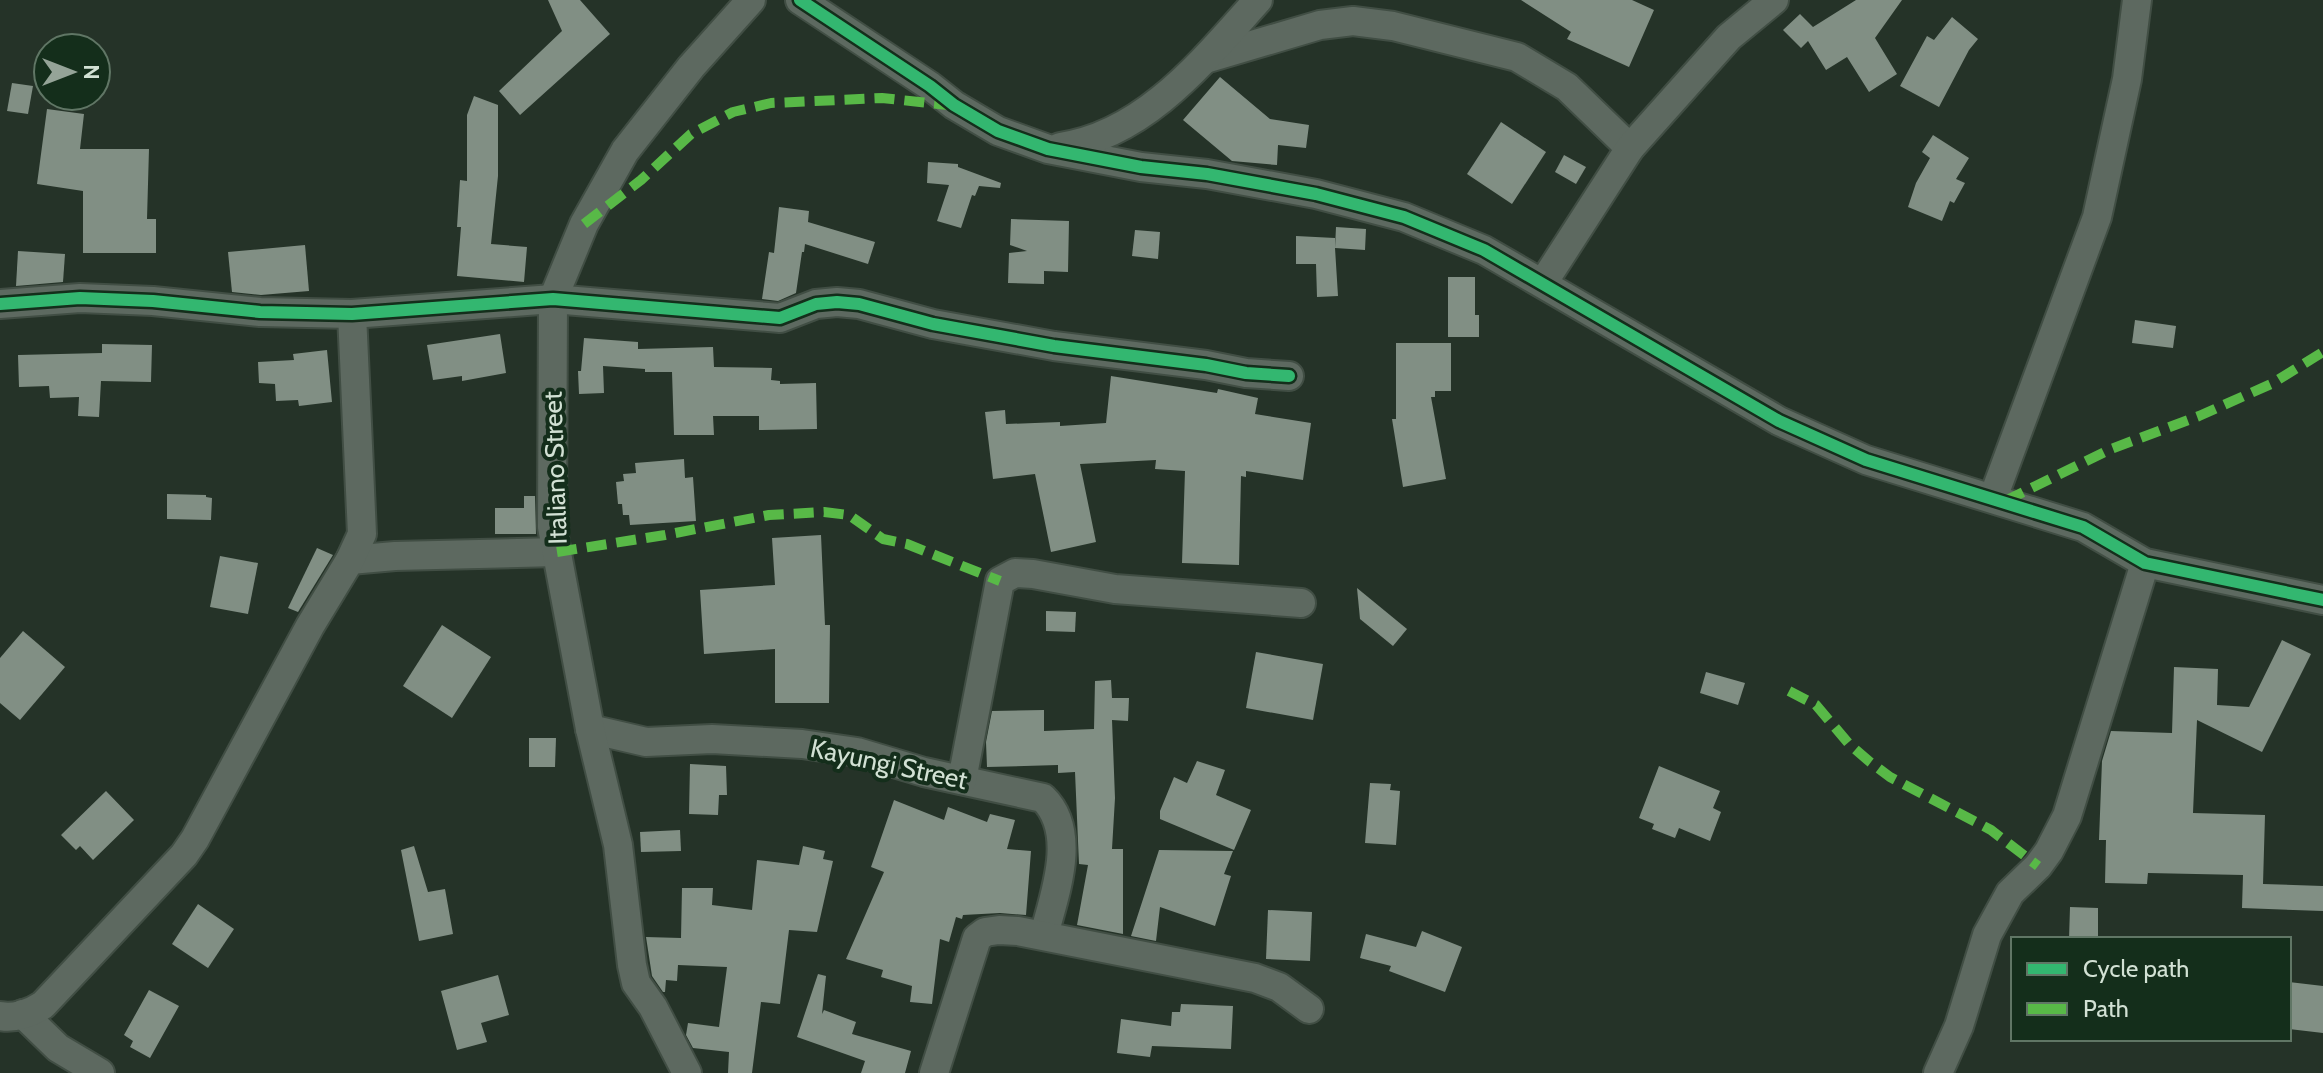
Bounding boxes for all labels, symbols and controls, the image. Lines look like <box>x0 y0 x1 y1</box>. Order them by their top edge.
north arrow <box>32 32 112 112</box>
text: N <box>78 64 105 80</box>
street label: Italiano Street <box>536 391 574 545</box>
street label: Kayungi Street <box>808 732 971 796</box>
legend <box>2011 937 2291 1041</box>
text: Cycle path <box>2083 954 2189 983</box>
text: Path <box>2083 994 2129 1023</box>

